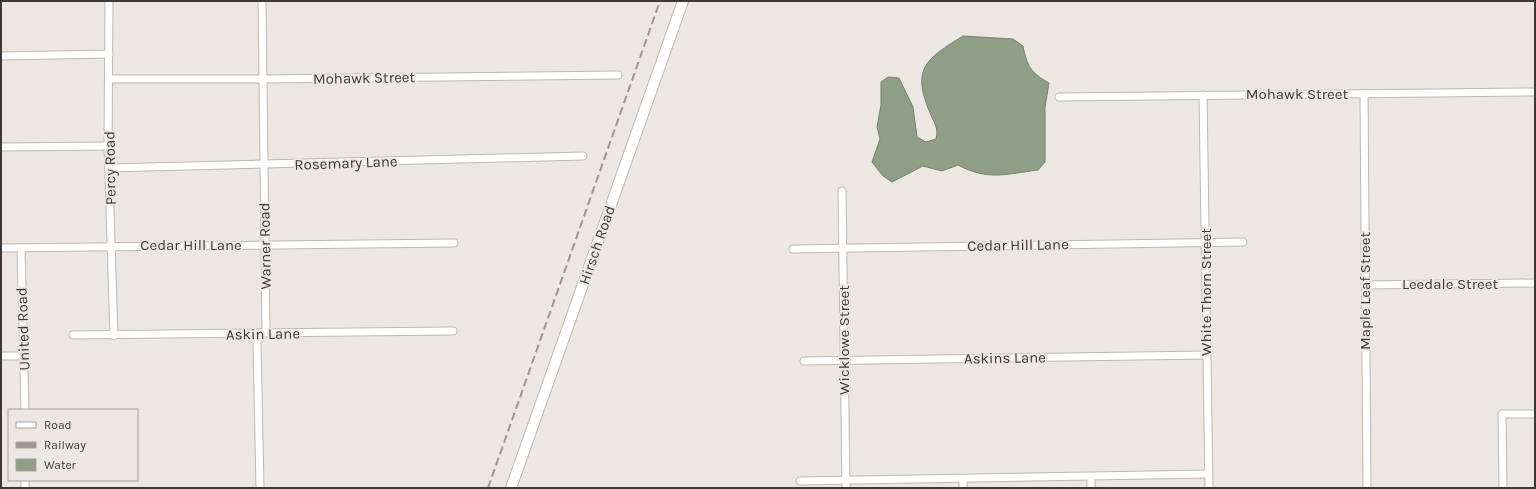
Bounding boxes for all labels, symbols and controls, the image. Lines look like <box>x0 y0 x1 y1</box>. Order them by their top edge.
street label: Mohawk Street <box>313 68 416 88</box>
street label: Mohawk Street <box>1246 85 1348 103</box>
street label: Percy Road <box>100 131 120 205</box>
street label: Rosemary Lane <box>294 152 398 174</box>
street label: Warner Road <box>255 202 275 290</box>
street label: Hirsch Road <box>575 203 619 287</box>
street label: White Thorn Street <box>1197 228 1215 356</box>
street label: Maple Leaf Street <box>1356 232 1374 350</box>
street label: Cedar Hill Lane <box>967 235 1069 255</box>
street label: Cedar Hill Lane <box>140 236 242 254</box>
street label: Leedale Street <box>1402 275 1498 293</box>
street label: Wicklowe Street <box>835 285 853 395</box>
street label: United Road <box>13 287 33 371</box>
street label: Askin Lane <box>226 324 300 344</box>
street label: Askins Lane <box>964 348 1046 368</box>
legend <box>8 409 138 481</box>
text: Road <box>44 418 72 432</box>
text: Railway <box>44 438 86 452</box>
text: Water <box>44 458 77 472</box>

